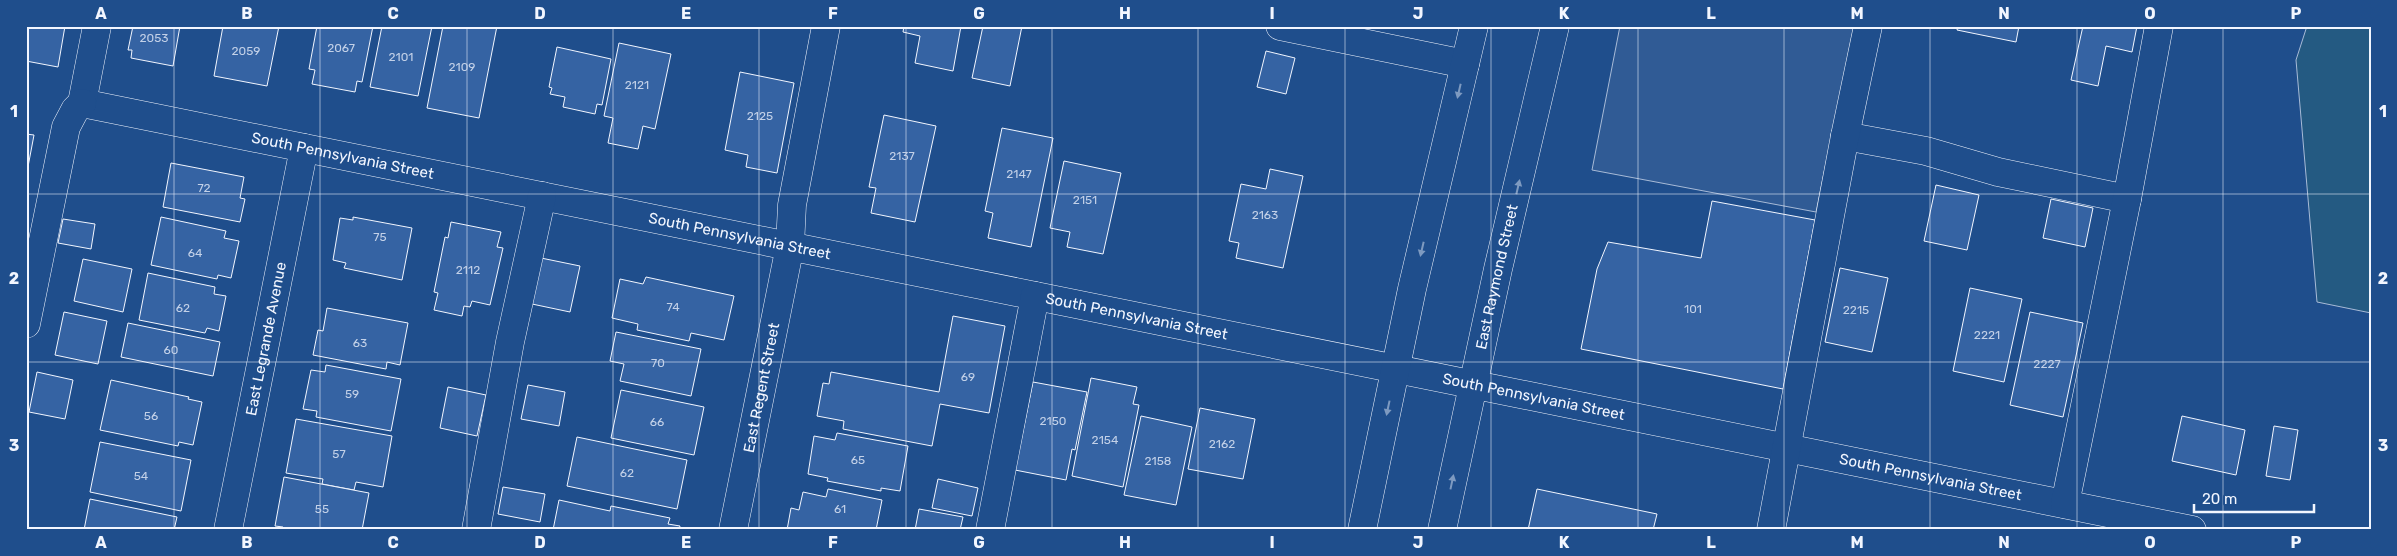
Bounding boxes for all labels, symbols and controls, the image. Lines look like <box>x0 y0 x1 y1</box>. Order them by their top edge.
text: A <box>95 4 107 23</box>
text: B <box>241 4 253 23</box>
text: C <box>387 4 399 23</box>
text: D <box>534 4 546 23</box>
text: E <box>681 4 691 23</box>
text: F <box>828 4 838 23</box>
text: G <box>973 4 985 23</box>
text: H <box>1119 4 1131 23</box>
text: I <box>1269 4 1275 23</box>
text: J <box>1413 4 1423 23</box>
text: K <box>1559 4 1570 23</box>
text: L <box>1706 4 1716 23</box>
text: M <box>1850 4 1864 23</box>
text: N <box>1998 4 2010 23</box>
text: O <box>2144 4 2156 23</box>
text: P <box>2291 4 2302 23</box>
house number: 2053 <box>139 31 169 45</box>
house number: 2067 <box>327 41 355 55</box>
house number: 2059 <box>232 44 260 58</box>
house number: 2101 <box>389 50 413 64</box>
house number: 2109 <box>449 60 475 74</box>
house number: 2121 <box>625 78 649 92</box>
one-way arrow <box>1455 83 1463 98</box>
text: 1 <box>10 102 18 121</box>
text: 1 <box>2379 102 2387 121</box>
house number: 2125 <box>747 109 773 123</box>
street label: South Pennsylvania Street <box>250 129 436 183</box>
house number: 2137 <box>889 149 915 163</box>
house number: 2147 <box>1006 167 1032 181</box>
one-way arrow <box>1514 179 1522 194</box>
house number: 72 <box>197 181 211 195</box>
house number: 2151 <box>1073 193 1097 207</box>
street label: East Raymond Street <box>1472 203 1522 351</box>
house number: 2163 <box>1252 208 1278 222</box>
street label: South Pennsylvania Street <box>647 209 833 263</box>
house number: 75 <box>373 230 387 244</box>
one-way arrow <box>1418 241 1426 257</box>
house number: 64 <box>188 246 203 260</box>
street label: East Legrande Avenue <box>242 260 290 417</box>
house number: 2112 <box>456 263 480 277</box>
text: 2 <box>9 269 19 288</box>
text: 2 <box>2378 269 2388 288</box>
street label: South Pennsylvania Street <box>1044 289 1229 344</box>
house number: 74 <box>666 300 680 314</box>
house number: 62 <box>176 301 190 315</box>
house number: 101 <box>1684 302 1702 316</box>
house number: 2215 <box>1843 303 1869 317</box>
street label: East Regent Street <box>740 321 783 454</box>
house number: 2221 <box>1974 328 2000 342</box>
house number: 63 <box>353 336 367 350</box>
house number: 60 <box>164 343 178 357</box>
house number: 70 <box>651 356 665 370</box>
house number: 2227 <box>2033 357 2061 371</box>
house number: 69 <box>961 370 975 384</box>
street label: South Pennsylvania Street <box>1441 370 1626 424</box>
house number: 59 <box>345 387 359 401</box>
one-way arrow <box>1384 400 1392 415</box>
house number: 56 <box>144 409 158 423</box>
house number: 2150 <box>1040 414 1066 428</box>
house number: 66 <box>650 415 664 429</box>
house number: 2154 <box>1092 433 1119 447</box>
text: 3 <box>9 436 19 455</box>
text: 3 <box>2378 436 2388 455</box>
house number: 2162 <box>1209 437 1235 451</box>
house number: 57 <box>332 447 346 461</box>
street label: South Pennsylvania Street <box>1838 450 2023 504</box>
house number: 65 <box>851 453 865 467</box>
house number: 2158 <box>1145 454 1171 468</box>
house number: 62 <box>620 466 634 480</box>
house number: 54 <box>134 469 149 483</box>
one-way arrow <box>1448 474 1456 490</box>
scale bar <box>2194 481 2314 513</box>
text: 20 m <box>2202 490 2237 508</box>
house number: 55 <box>315 502 329 516</box>
house number: 61 <box>834 502 846 516</box>
text: A <box>95 533 107 552</box>
text: B <box>241 533 253 552</box>
text: C <box>387 533 399 552</box>
text: D <box>534 533 546 552</box>
text: E <box>681 533 691 552</box>
text: F <box>828 533 838 552</box>
text: G <box>973 533 985 552</box>
text: H <box>1119 533 1131 552</box>
text: I <box>1269 533 1275 552</box>
text: J <box>1413 533 1423 552</box>
text: K <box>1559 533 1570 552</box>
text: L <box>1706 533 1716 552</box>
text: M <box>1850 533 1864 552</box>
text: N <box>1998 533 2010 552</box>
text: O <box>2144 533 2156 552</box>
text: P <box>2291 533 2302 552</box>

